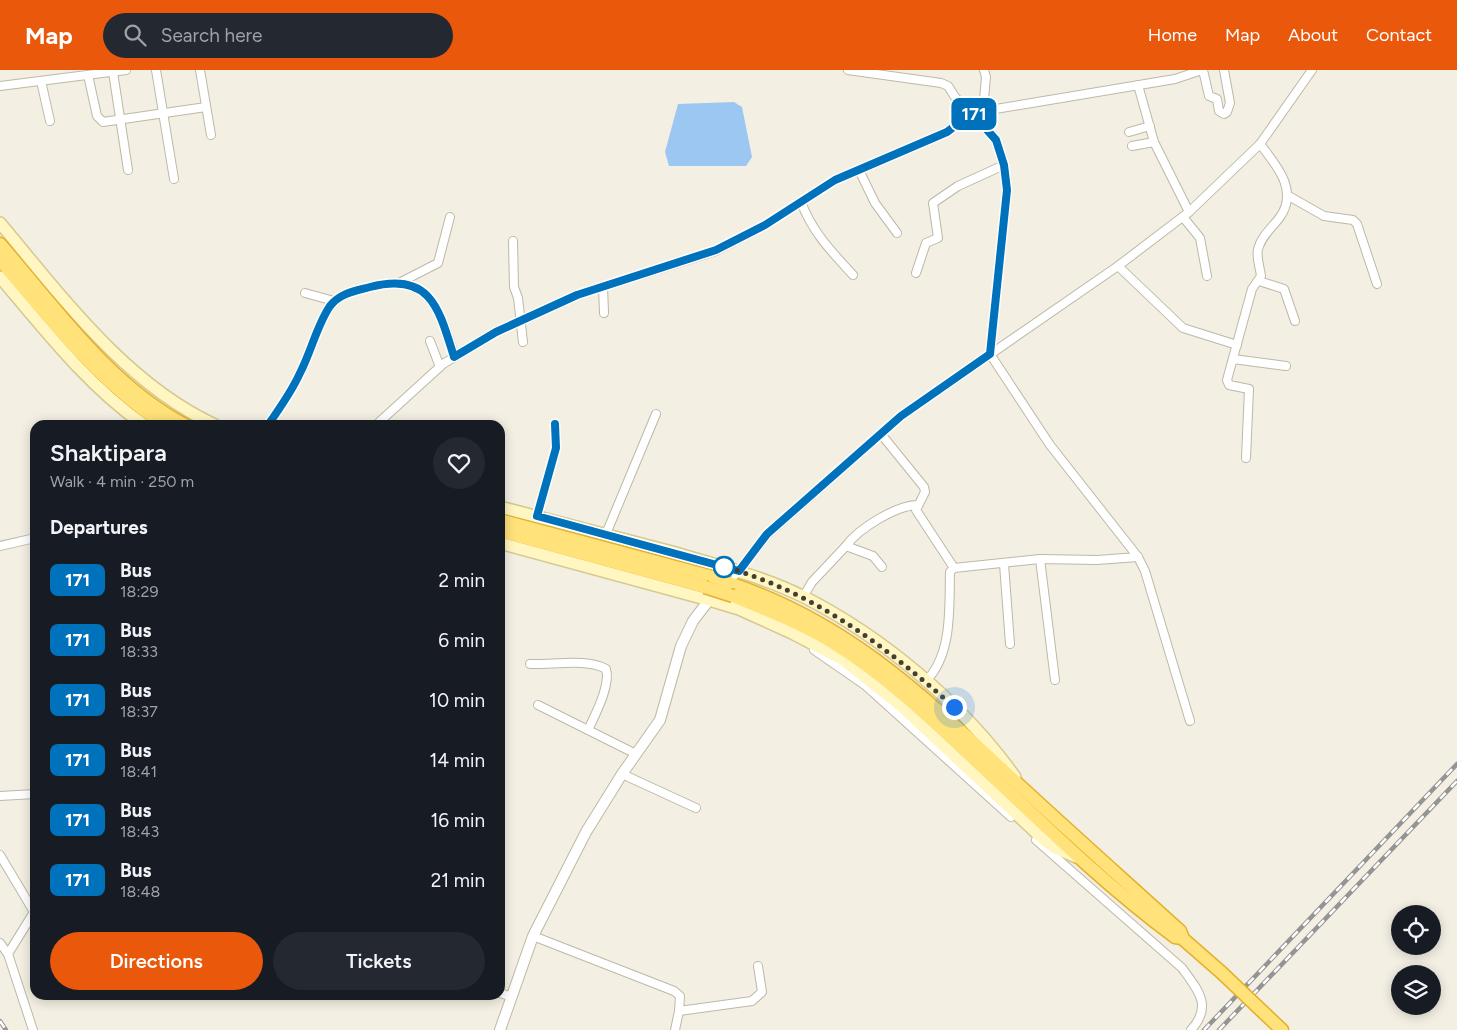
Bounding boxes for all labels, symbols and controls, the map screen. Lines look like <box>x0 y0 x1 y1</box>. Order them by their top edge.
search box <box>103 13 453 58</box>
text: Map <box>25 21 73 50</box>
icon: search <box>121 21 149 49</box>
text: Search here <box>161 24 262 47</box>
text: Home <box>1148 24 1197 46</box>
text: Map <box>1225 24 1260 46</box>
text: About <box>1288 24 1338 46</box>
text: Contact <box>1366 24 1432 46</box>
line badge: 171 <box>945 98 1003 130</box>
text: 171 <box>961 103 987 125</box>
button: heart <box>433 437 485 489</box>
text: Shaktipara <box>50 438 167 467</box>
text: Walk · 4 min · 250 m <box>50 472 194 491</box>
text: Departures <box>50 516 148 539</box>
unlabelled marker <box>713 556 735 578</box>
text: Bus <box>120 559 151 582</box>
text: 171 <box>65 569 90 591</box>
text: 2 min <box>439 569 485 592</box>
text: 18:29 <box>120 582 158 601</box>
text: Bus <box>120 619 151 642</box>
text: 171 <box>65 629 90 651</box>
text: 6 min <box>438 629 485 652</box>
text: 18:33 <box>120 642 158 661</box>
text: Bus <box>120 679 151 702</box>
text: 171 <box>65 689 90 711</box>
text: 10 min <box>429 689 485 712</box>
your location <box>942 695 967 720</box>
text: 18:37 <box>120 702 158 721</box>
text: Bus <box>120 739 151 762</box>
text: 171 <box>65 749 90 771</box>
text: 14 min <box>429 749 485 772</box>
text: 18:41 <box>120 762 157 781</box>
text: Bus <box>120 799 151 822</box>
text: 171 <box>65 809 90 831</box>
text: 16 min <box>431 809 485 832</box>
text: 18:43 <box>120 822 159 841</box>
text: Bus <box>120 859 151 882</box>
text: 171 <box>65 869 90 891</box>
text: 21 min <box>431 869 485 892</box>
text: 18:48 <box>120 882 160 901</box>
map controls <box>1391 905 1441 1015</box>
button: locate <box>1391 905 1441 955</box>
button: Directions <box>50 932 263 990</box>
button: Tickets <box>273 932 485 990</box>
button: layers <box>1391 965 1441 1015</box>

